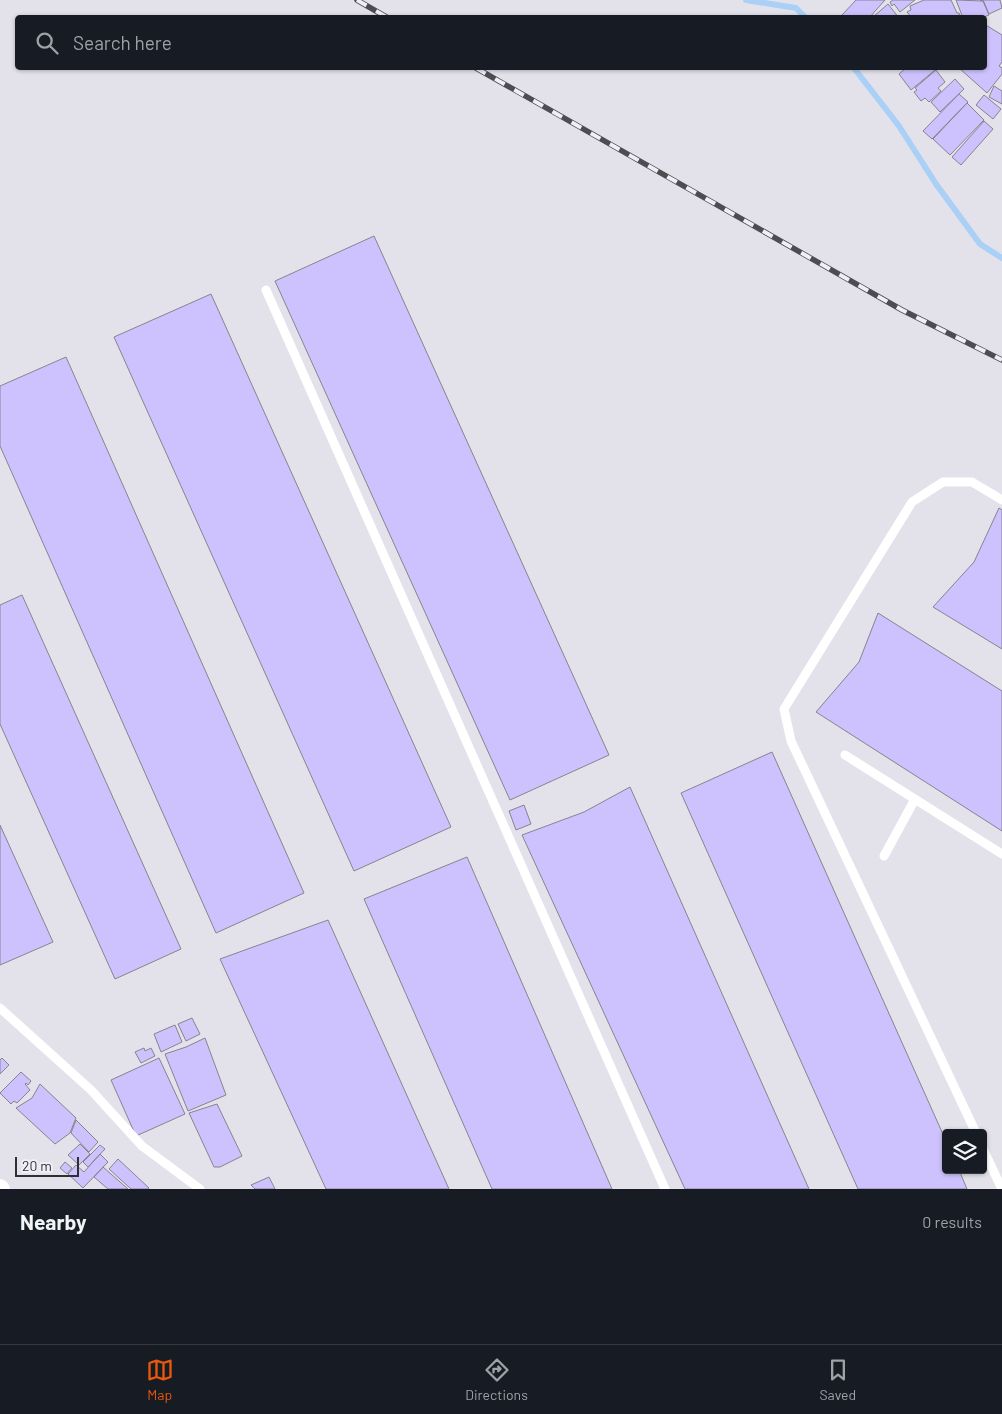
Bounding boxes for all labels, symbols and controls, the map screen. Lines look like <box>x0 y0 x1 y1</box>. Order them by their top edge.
search box <box>15 15 987 70</box>
icon: search <box>33 29 61 57</box>
text: Search here <box>73 31 172 54</box>
map controls <box>942 1129 987 1174</box>
button: layers <box>942 1129 987 1174</box>
scale bar <box>15 1154 79 1177</box>
text: 20 m <box>22 1157 52 1174</box>
text: Nearby <box>20 1209 86 1234</box>
text: 0 results <box>922 1212 982 1231</box>
tab: Map <box>146 1356 174 1403</box>
tab: Directions <box>465 1356 528 1403</box>
tab: Saved <box>819 1356 856 1403</box>

